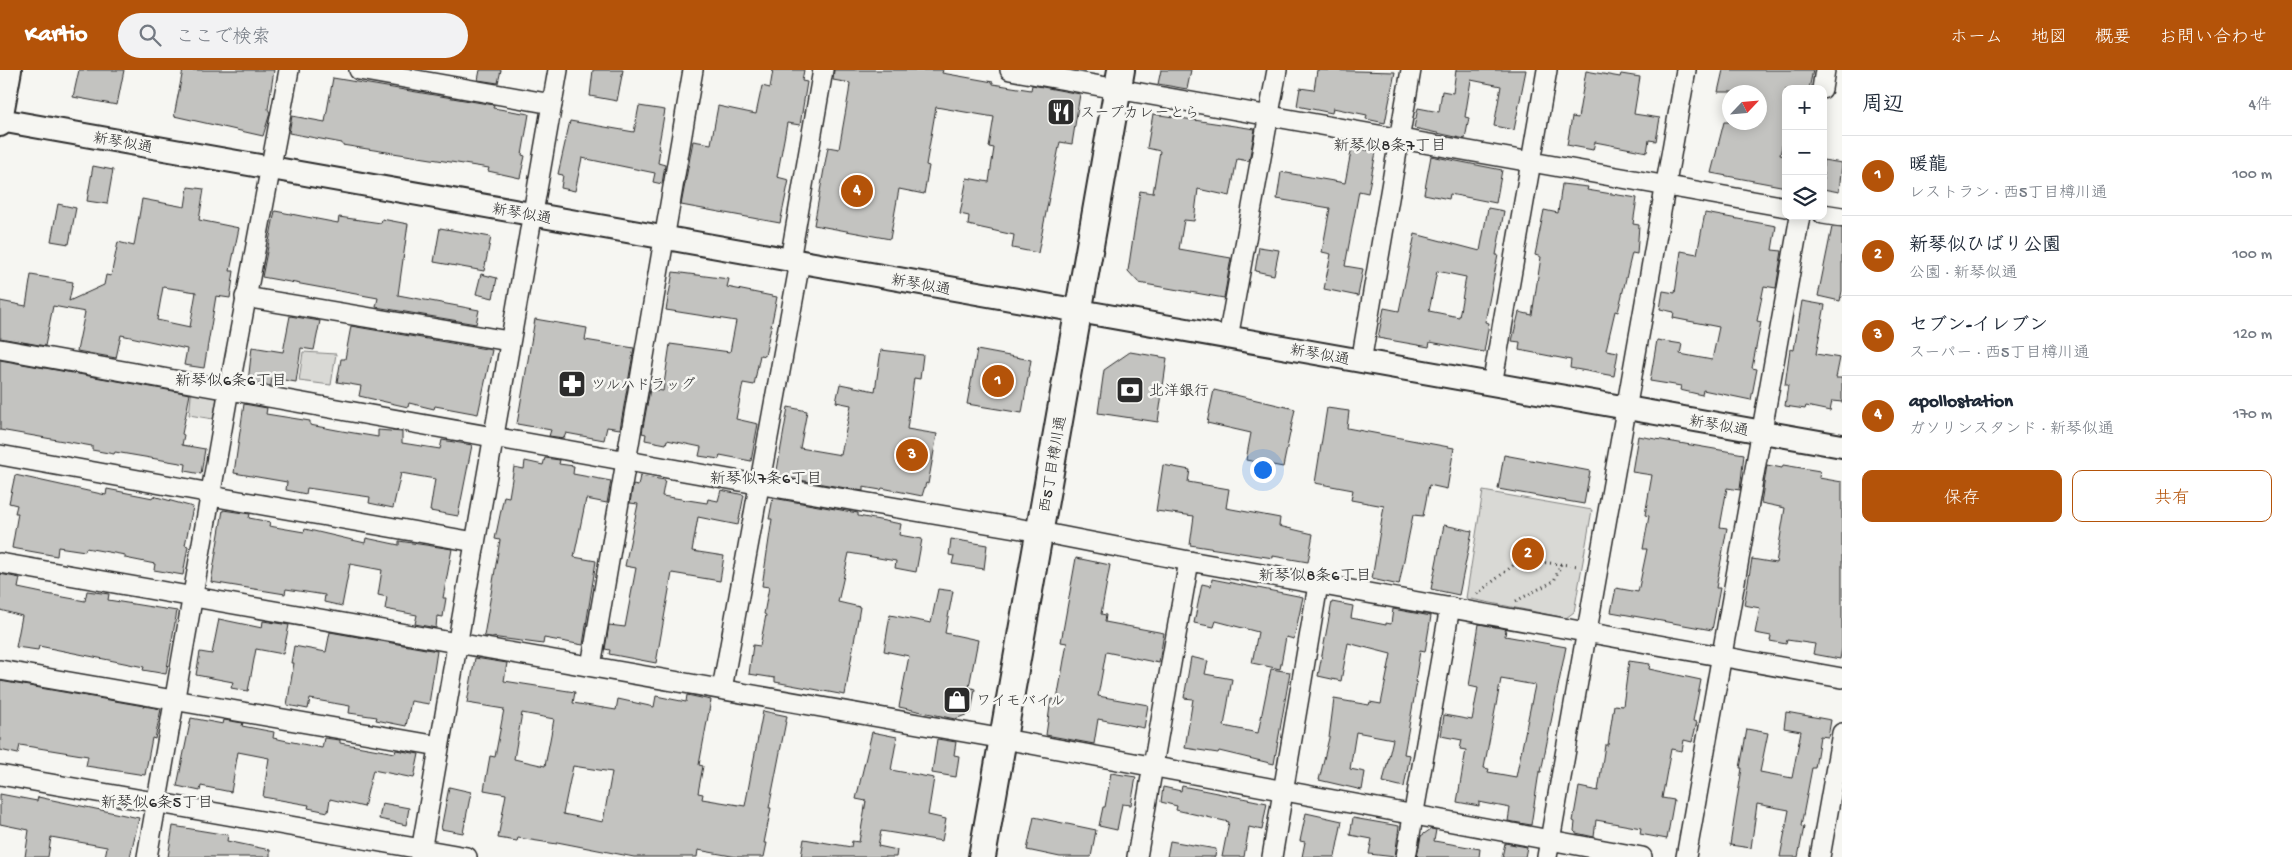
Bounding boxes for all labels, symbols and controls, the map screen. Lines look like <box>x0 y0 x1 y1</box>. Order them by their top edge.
search box <box>118 13 468 58</box>
text: Kartio <box>25 21 88 50</box>
icon: search <box>136 21 164 49</box>
text: ここで検索 <box>176 27 271 50</box>
text: ホーム <box>1950 28 2003 49</box>
text: 地図 <box>2031 28 2067 49</box>
text: 概要 <box>2095 28 2131 49</box>
text: お問い合わせ <box>2159 28 2267 49</box>
north arrow <box>1722 85 1767 130</box>
map controls <box>1782 85 1827 220</box>
button: + <box>1782 85 1827 130</box>
text: 周辺 <box>1862 94 1904 119</box>
restaurant icon: スープカレーとら <box>1046 97 1076 127</box>
text: 4件 <box>2248 97 2272 116</box>
place label: スープカレーとら <box>1080 105 1199 123</box>
street label: 新琴似通 <box>92 130 154 158</box>
button: − <box>1782 130 1827 175</box>
district label: 新琴似8条7丁目 <box>1333 137 1447 157</box>
text: 暖龍 <box>1909 155 1947 178</box>
text: 1 <box>1875 166 1881 185</box>
text: 100 m <box>2232 166 2272 185</box>
pin: 4 <box>841 172 873 210</box>
button: layers <box>1782 175 1827 220</box>
text: レストラン · 西5丁目樽川通 <box>1909 185 2107 204</box>
street label: 新琴似通 <box>491 201 553 229</box>
text: 新琴似ひばり公園 <box>1909 235 2061 258</box>
text: 2 <box>1874 246 1882 265</box>
text: 100 m <box>2232 246 2272 265</box>
text: 公園 · 新琴似通 <box>1909 265 2018 284</box>
street label: 新琴似通 <box>890 272 952 300</box>
text: セブン-イレブン <box>1909 315 2048 338</box>
text: 3 <box>1874 326 1882 345</box>
text: 120 m <box>2233 326 2272 345</box>
street label: 新琴似通 <box>1289 342 1351 370</box>
text: スーパー · 西5丁目樽川通 <box>1909 345 2089 364</box>
pin: 1 <box>982 362 1014 400</box>
pharmacy icon: ツルハドラッグ <box>557 369 587 399</box>
district label: 新琴似6条6丁目 <box>175 372 287 392</box>
bank icon: 北洋銀行 <box>1115 375 1145 405</box>
place label: ツルハドラッグ <box>591 376 695 395</box>
place label: 北洋銀行 <box>1149 383 1209 401</box>
text: apollostation <box>1909 391 2013 414</box>
text: 4 <box>1874 406 1882 425</box>
text: 170 m <box>2233 406 2272 425</box>
street label: 新琴似通 <box>1688 413 1750 441</box>
street label: 西5丁目樽川通 <box>1037 415 1071 514</box>
text: ガソリンスタンド · 新琴似通 <box>1909 421 2114 440</box>
pin: 3 <box>896 436 928 474</box>
your location <box>1250 457 1276 483</box>
district label: 新琴似7条6丁目 <box>710 470 822 490</box>
button: 保存 <box>1862 470 2062 522</box>
button: 共有 <box>2072 470 2272 522</box>
pin: 2 <box>1512 535 1544 573</box>
district label: 新琴似8条6丁目 <box>1259 567 1371 587</box>
shop icon: ワイモバイル <box>942 685 972 715</box>
place label: ワイモバイル <box>976 693 1065 711</box>
district label: 新琴似6条5丁目 <box>101 794 213 814</box>

